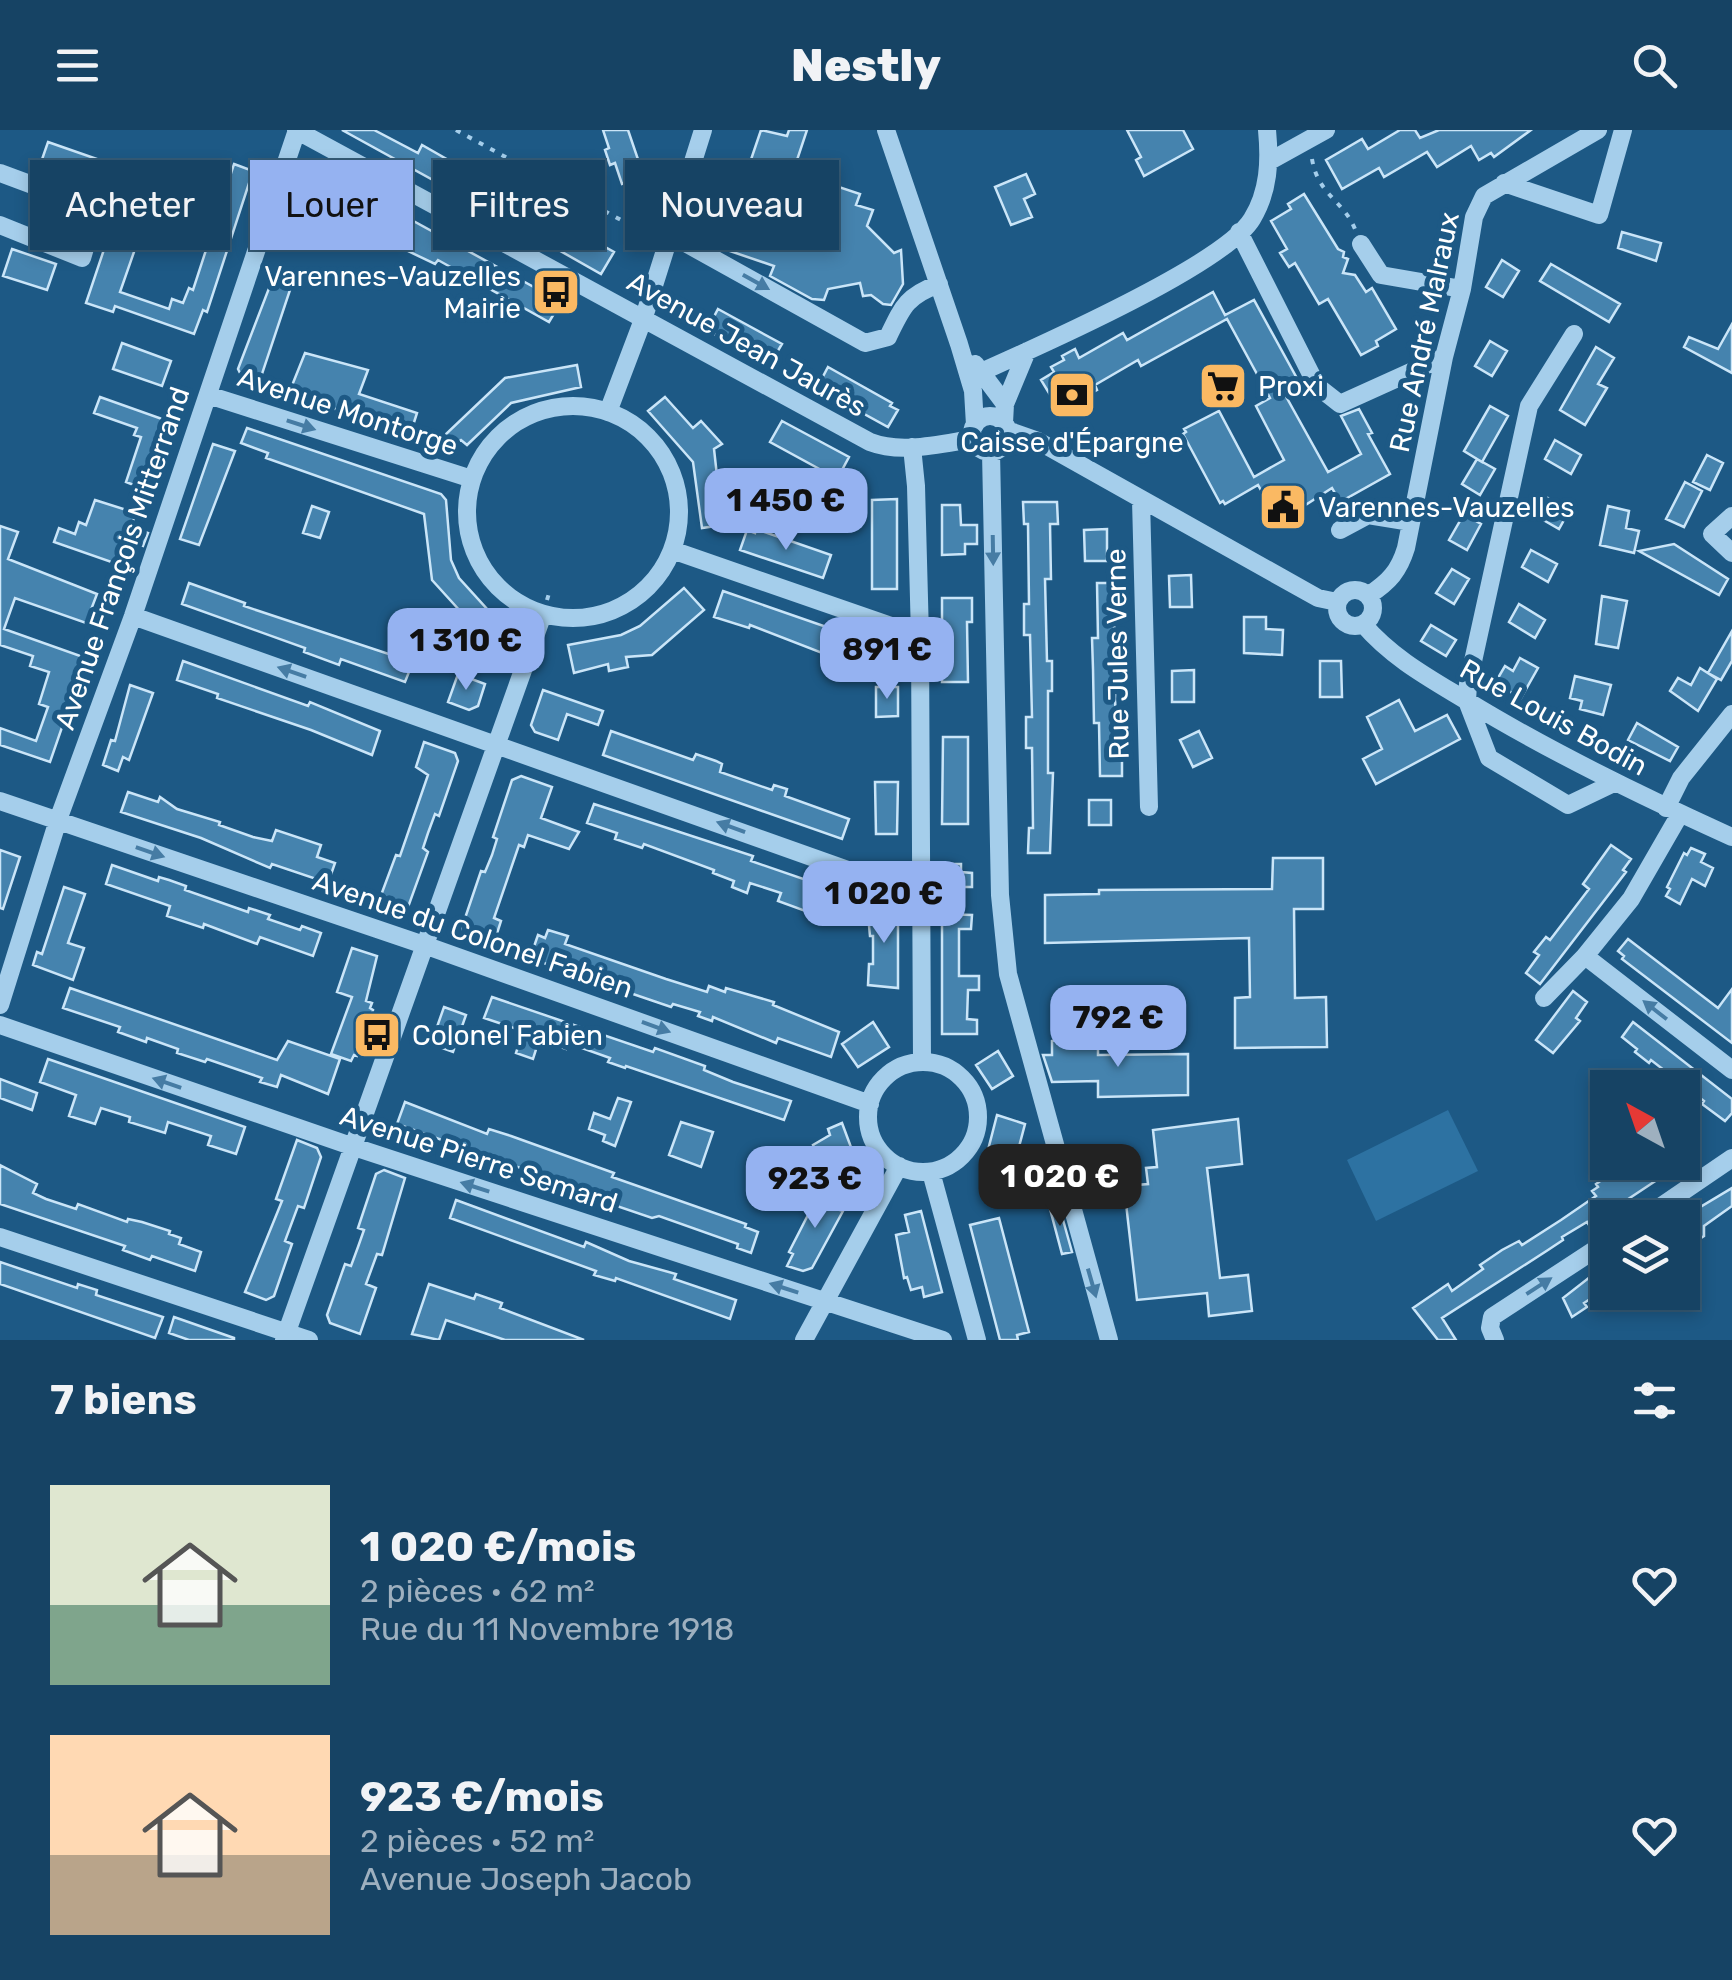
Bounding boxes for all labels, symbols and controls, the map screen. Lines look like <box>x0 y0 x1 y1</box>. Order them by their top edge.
icon: menu <box>50 38 105 93</box>
icon: search <box>1627 38 1682 93</box>
text: Nestly <box>791 39 941 92</box>
chip: Acheter <box>30 160 230 250</box>
chip: Louer <box>250 160 413 250</box>
chip: Filtres <box>433 160 605 250</box>
chip: Nouveau <box>625 160 839 250</box>
street label: Rue André Malraux <box>1383 209 1466 455</box>
place label: Varennes-Vauzelles Mairie <box>264 260 521 325</box>
street label: Avenue Jean Jaurès <box>622 265 872 424</box>
bus stop icon: Varennes-Vauzelles Mairie <box>530 266 582 318</box>
one-way arrow <box>742 273 770 291</box>
street label: Avenue Montorge <box>233 360 462 463</box>
supermarket icon: Proxi <box>1197 360 1249 412</box>
bank icon: Caisse d'Épargne <box>1046 369 1098 421</box>
place label: Proxi <box>1258 370 1324 403</box>
street label: Avenue François Mitterrand <box>48 383 197 734</box>
one-way arrow <box>287 418 317 433</box>
place label: Caisse d'Épargne <box>960 426 1184 459</box>
pin: 1 450 € <box>694 468 878 553</box>
text: 1 450 € <box>727 481 845 519</box>
public building icon: Varennes-Vauzelles <box>1257 481 1309 533</box>
place label: Varennes-Vauzelles <box>1318 491 1575 524</box>
one-way arrow <box>985 534 1001 566</box>
street label: Rue Jules Verne <box>1099 548 1136 760</box>
pin: 1 310 € <box>374 608 558 693</box>
pin: 891 € <box>817 617 957 702</box>
text: 1 310 € <box>410 621 522 659</box>
text: 891 € <box>842 630 932 668</box>
street label: Rue Louis Bodin <box>1454 652 1653 783</box>
one-way arrow <box>277 664 307 679</box>
one-way arrow <box>715 819 745 834</box>
one-way arrow <box>136 845 166 860</box>
pin: 1 020 € <box>792 861 976 946</box>
street label: Avenue du Colonel Fabien <box>308 864 637 1005</box>
text: 1 020 € <box>825 874 943 912</box>
pin: 792 € <box>1048 985 1188 1070</box>
text: 792 € <box>1072 998 1164 1036</box>
one-way arrow <box>1642 1000 1668 1021</box>
bus stop icon: Colonel Fabien <box>351 1009 403 1061</box>
place label: Colonel Fabien <box>412 1019 603 1052</box>
one-way arrow <box>641 1021 671 1036</box>
north arrow <box>1590 1070 1700 1180</box>
map controls <box>1590 1070 1700 1310</box>
one-way arrow <box>152 1074 182 1089</box>
street label: Avenue Pierre Semard <box>336 1099 622 1220</box>
pin: 1 020 € <box>968 1144 1152 1229</box>
pin: 923 € <box>745 1146 885 1231</box>
text: 1 020 € <box>1001 1157 1119 1195</box>
text: 923 € <box>768 1159 862 1197</box>
one-way arrow <box>460 1178 490 1193</box>
button: layers <box>1590 1200 1700 1310</box>
one-way arrow <box>1085 1269 1100 1299</box>
one-way arrow <box>1525 1277 1553 1295</box>
one-way arrow <box>769 1280 799 1295</box>
icon: filters <box>1627 1373 1682 1428</box>
text: 7 biens <box>50 1375 197 1425</box>
text: 1 020 €/mois <box>360 1522 636 1572</box>
icon: home <box>130 1525 250 1645</box>
icon: heart <box>1627 1558 1682 1613</box>
text: 2 pièces · 62 m² <box>360 1572 595 1610</box>
text: Rue du 11 Novembre 1918 <box>360 1610 734 1648</box>
text: 923 €/mois <box>360 1772 604 1822</box>
icon: home <box>130 1775 250 1895</box>
icon: heart <box>1627 1808 1682 1863</box>
text: 2 pièces · 52 m² <box>360 1822 595 1860</box>
text: Avenue Joseph Jacob <box>360 1860 692 1898</box>

